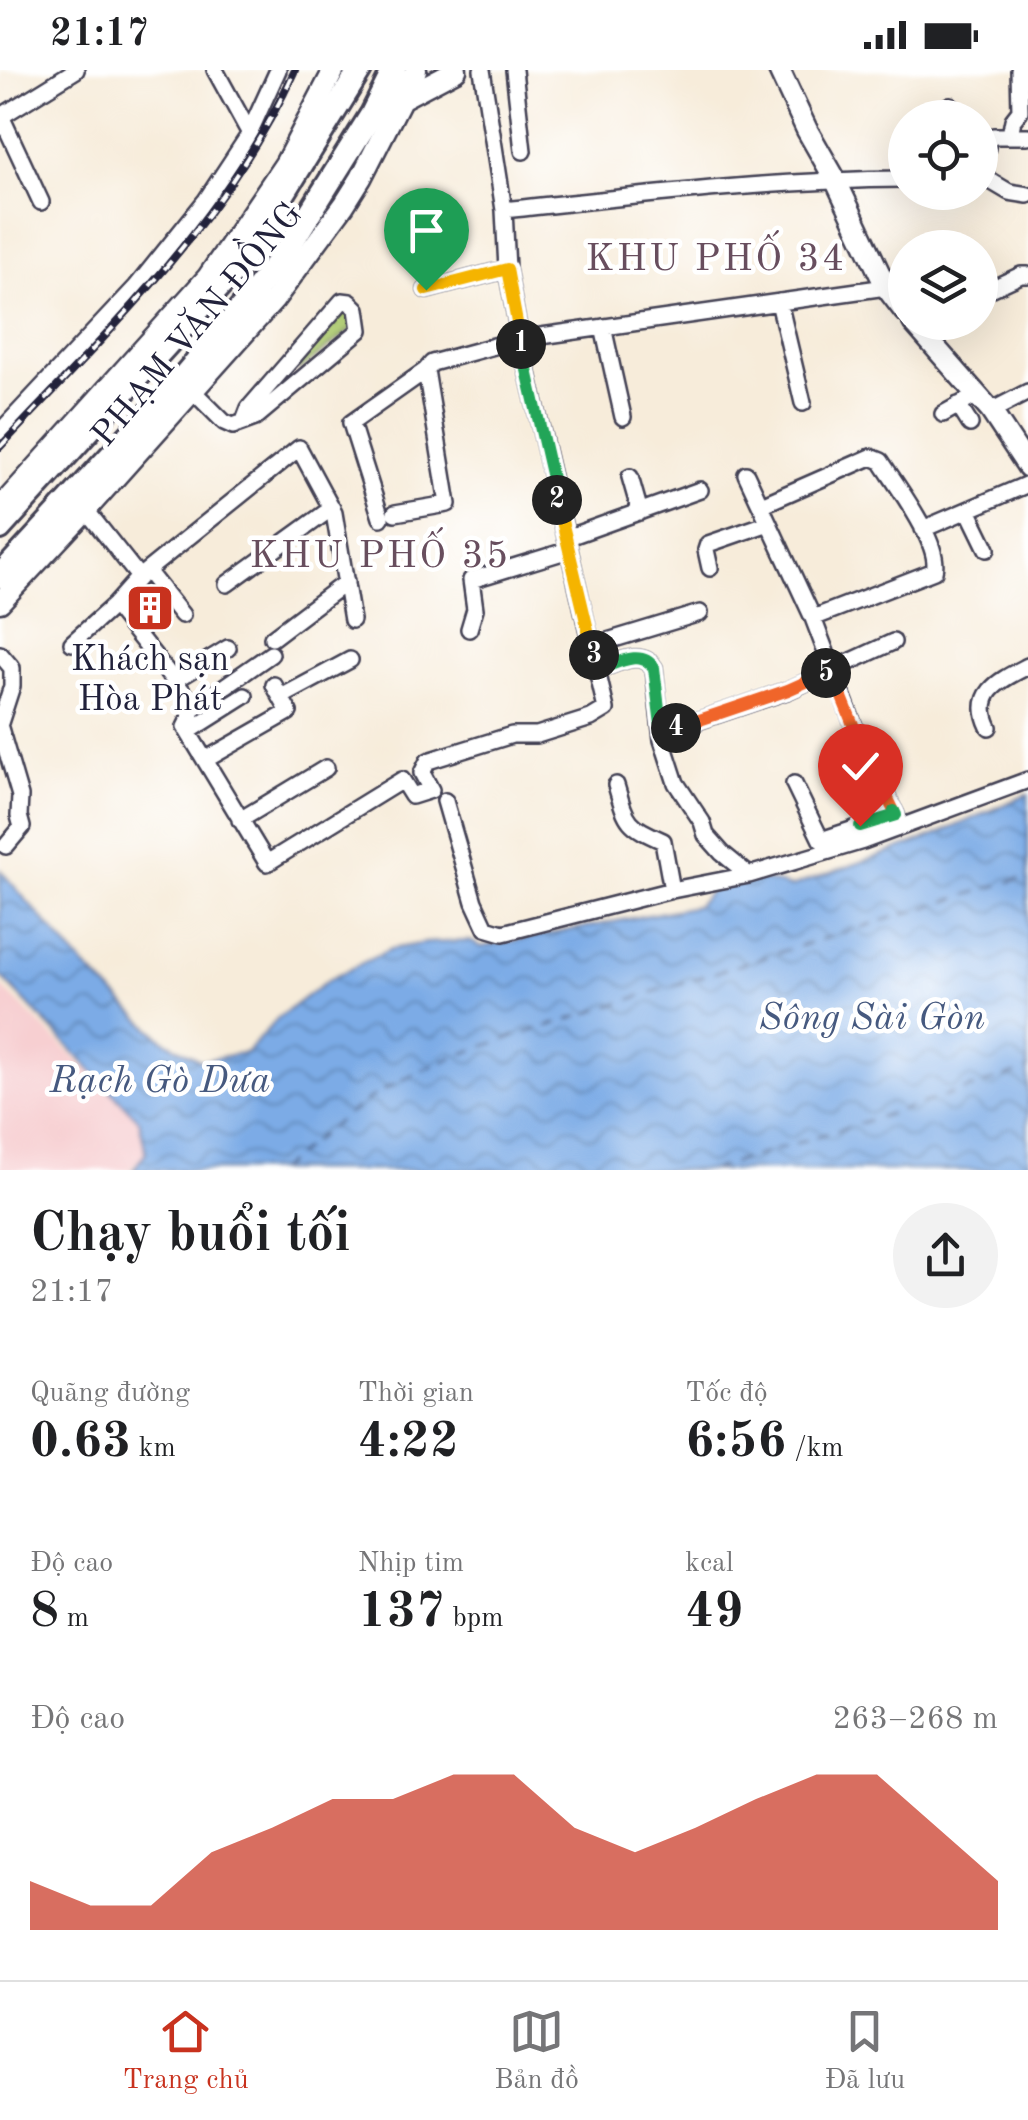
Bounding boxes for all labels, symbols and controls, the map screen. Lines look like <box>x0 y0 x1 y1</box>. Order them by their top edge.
text: 21:17 <box>50 16 149 54</box>
map controls <box>888 100 998 340</box>
button: locate <box>888 100 998 210</box>
street label: PHẠM VĂN ĐỒNG <box>76 188 310 454</box>
pin <box>384 188 469 291</box>
icon: arrive <box>399 203 454 258</box>
district label: KHU PHỐ 34 <box>585 230 847 279</box>
button: layers <box>888 230 998 340</box>
pin: 1 <box>496 319 546 369</box>
text: 1 <box>513 330 529 358</box>
pin: 2 <box>532 475 582 525</box>
text: 2 <box>549 486 565 514</box>
district label: KHU PHỐ 35 <box>249 527 511 576</box>
building icon: Khách sạn Hòa Phát <box>124 582 176 634</box>
pin: 3 <box>569 630 619 680</box>
text: 3 <box>586 641 602 669</box>
place label: Khách sạn Hòa Phát <box>71 643 229 718</box>
pin: 5 <box>801 648 851 698</box>
text: 5 <box>818 659 834 687</box>
pin: 4 <box>651 703 701 753</box>
text: 4 <box>668 714 684 742</box>
pin <box>818 724 903 827</box>
icon: check <box>833 739 888 794</box>
water label: Sông Sài Gòn <box>759 1000 985 1038</box>
water label: Rạch Gò Dưa <box>49 1063 270 1101</box>
button: share <box>893 1203 998 1308</box>
text: Chạy buổi tối <box>30 1208 350 1263</box>
text: 21:17 <box>30 1277 113 1309</box>
text: Quãng đường <box>30 1380 190 1408</box>
text: Thời gian <box>358 1380 474 1408</box>
text: Tốc độ <box>685 1380 768 1408</box>
text: 0.63 <box>30 1418 131 1468</box>
text: 4:22 <box>358 1418 459 1468</box>
text: 6:56 <box>685 1418 786 1468</box>
text: km <box>131 1435 176 1463</box>
text: /km <box>786 1435 844 1463</box>
text: Độ cao <box>30 1550 113 1578</box>
text: Nhịp tim <box>358 1550 464 1578</box>
text: kcal <box>685 1550 734 1578</box>
text: 8 <box>30 1588 59 1638</box>
text: 137 <box>358 1588 445 1638</box>
text: 49 <box>685 1588 743 1638</box>
text: m <box>59 1605 89 1633</box>
text: bpm <box>445 1605 504 1633</box>
text: Độ cao <box>30 1704 125 1736</box>
text: 263–268 m <box>832 1704 998 1736</box>
tab: Trang chủ <box>123 2004 249 2099</box>
tab: Bản đồ <box>494 2004 579 2099</box>
tab: Đã lưu <box>825 2004 905 2099</box>

